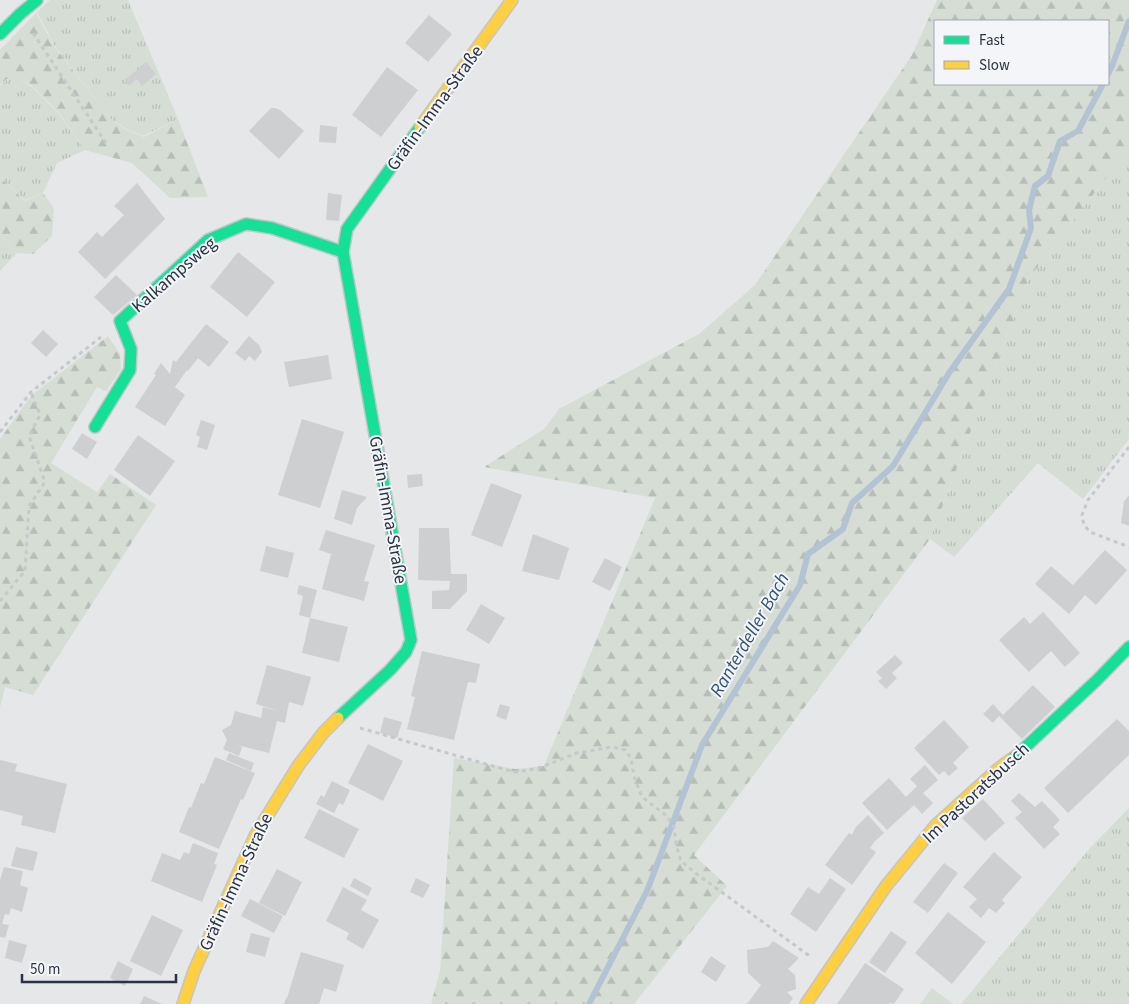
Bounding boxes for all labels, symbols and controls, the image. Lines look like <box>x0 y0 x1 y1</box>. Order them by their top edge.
legend <box>934 20 1109 85</box>
text: Fast <box>979 30 1005 51</box>
street label: Gräfin-Imma-Straße <box>381 40 489 176</box>
text: Slow <box>979 55 1010 76</box>
street label: Kalkampsweg <box>126 231 222 319</box>
street label: Gräfin-Imma-Straße <box>363 434 413 586</box>
water label: Ranterdeller Bach <box>704 568 796 702</box>
street label: Im Pastoratsbusch <box>917 737 1035 849</box>
street label: Gräfin-Imma-Straße <box>193 809 279 955</box>
scale bar <box>22 952 176 984</box>
text: 50 m <box>30 959 60 980</box>

